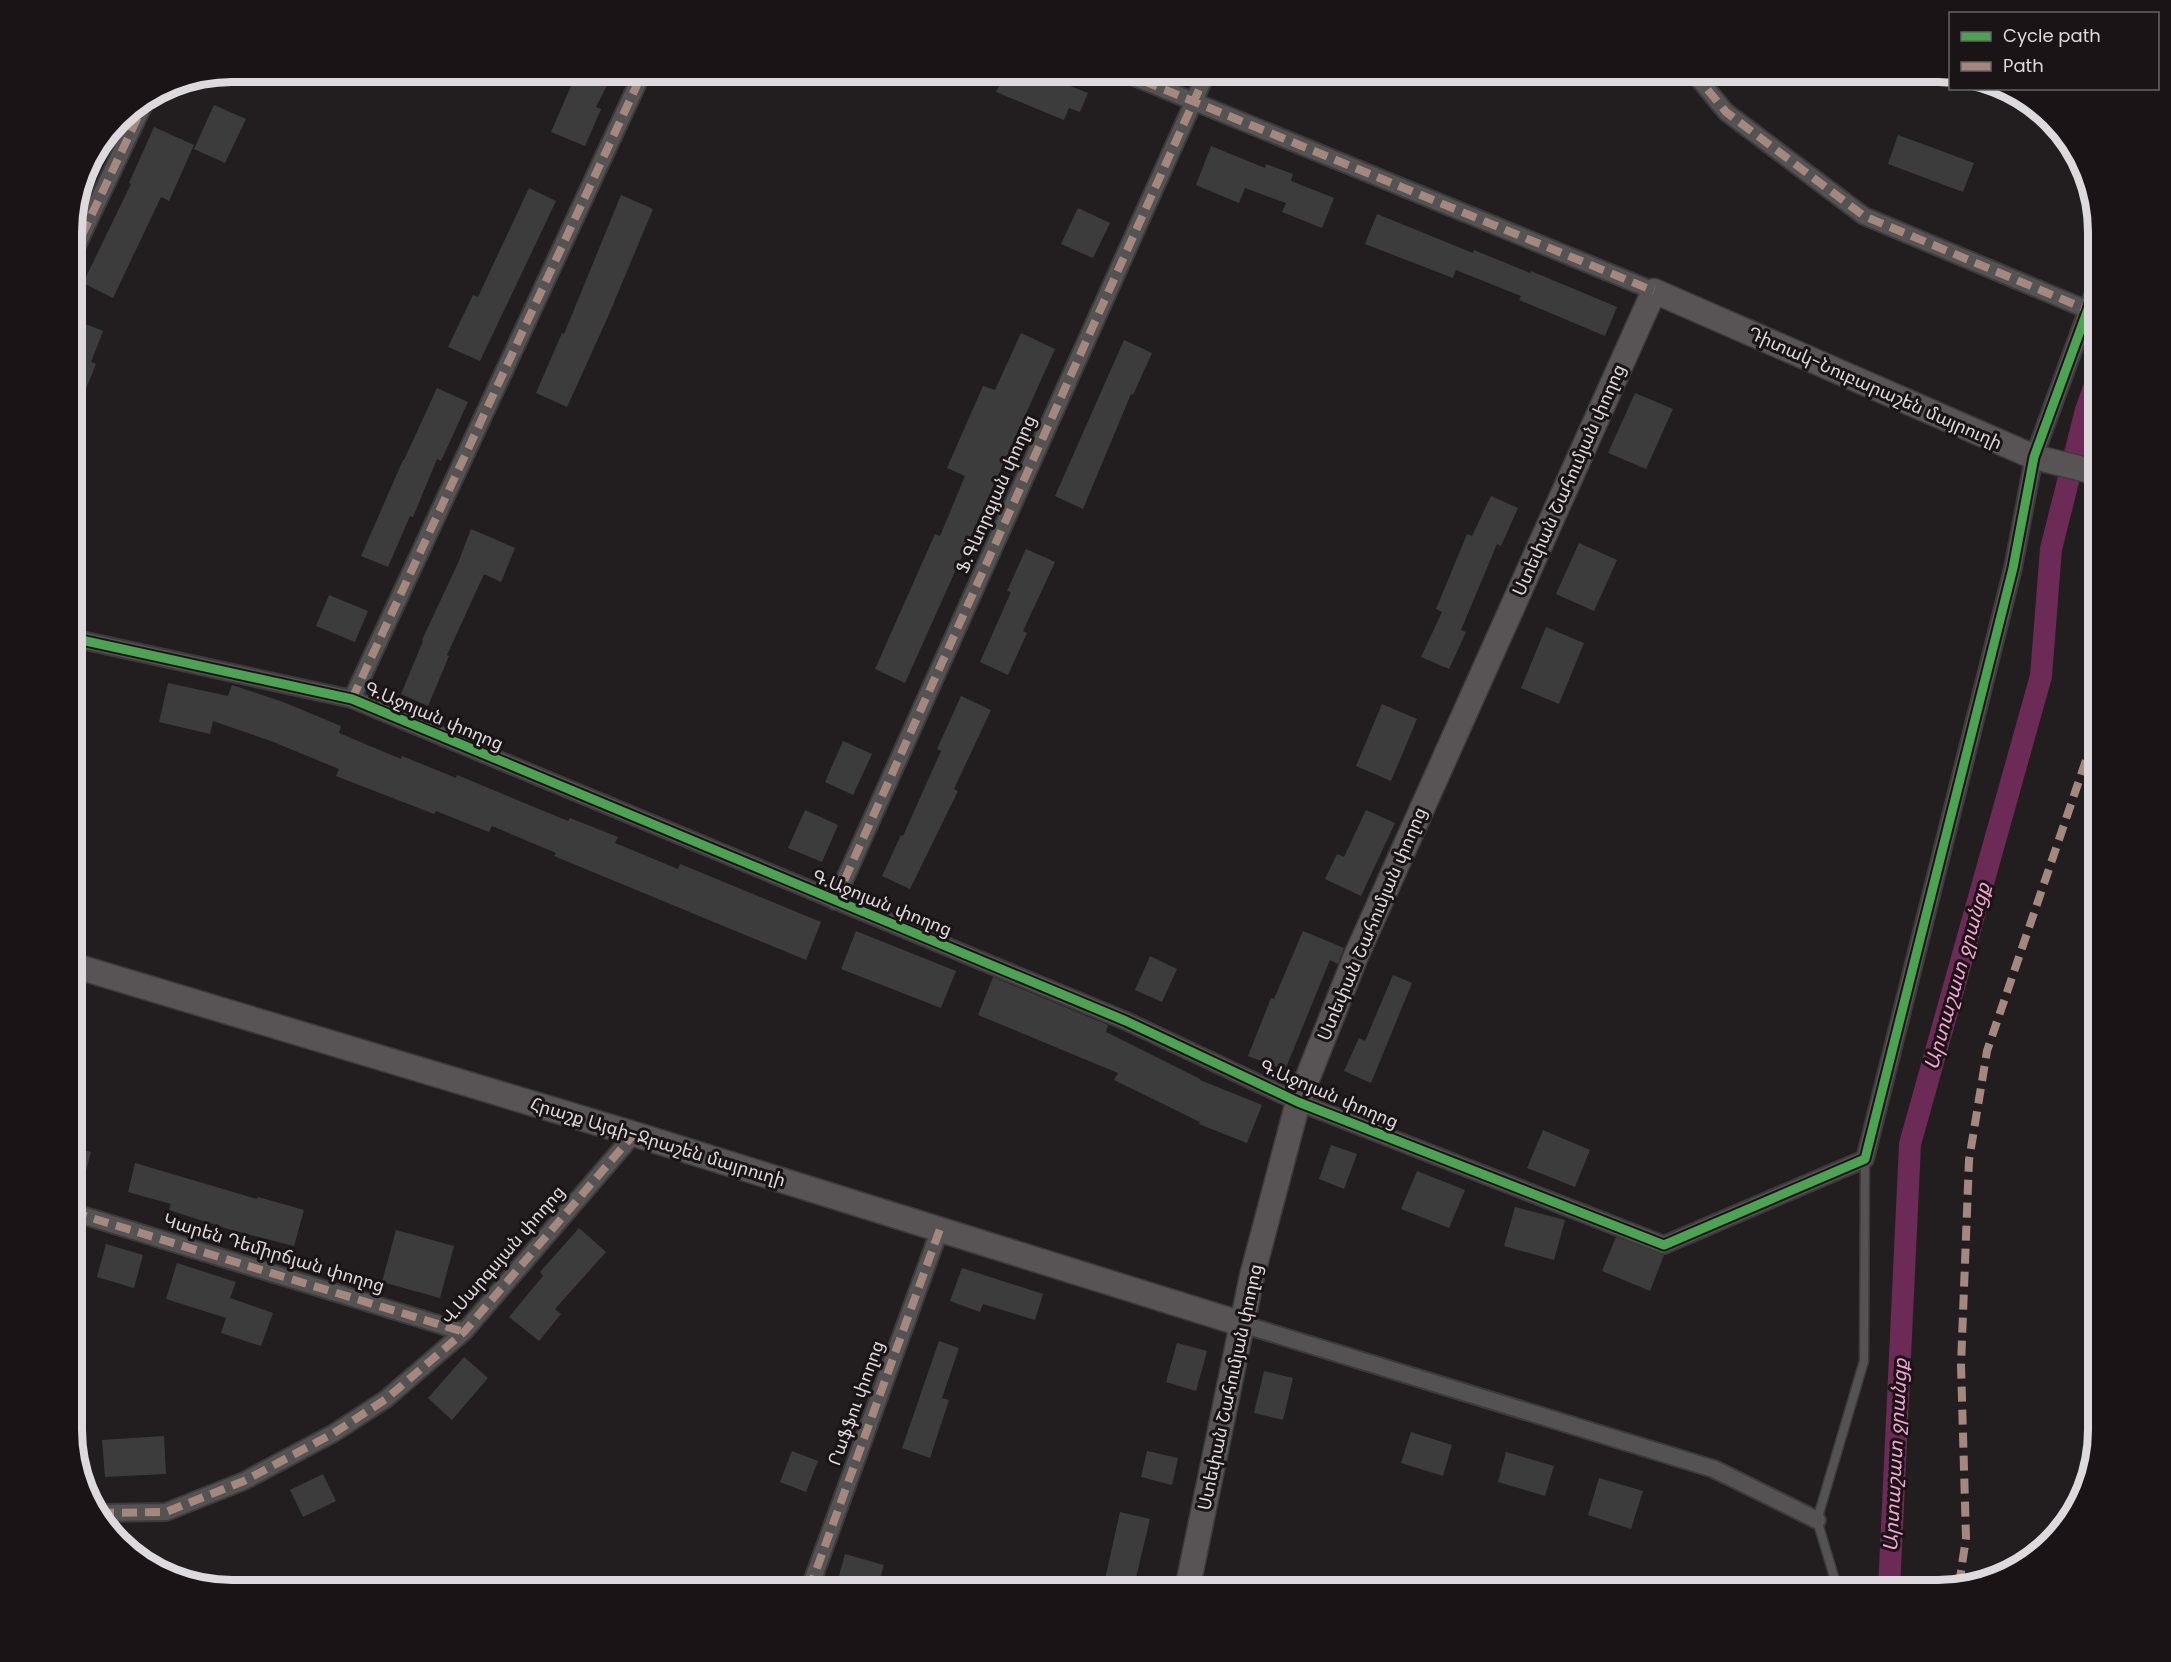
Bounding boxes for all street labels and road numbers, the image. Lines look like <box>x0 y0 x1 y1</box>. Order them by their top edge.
street label: Դիտակ-Նուբարաշեն մայրուղի <box>1744 320 2006 455</box>
street label: Ստեփան Շահումյան փողոց <box>1506 360 1631 600</box>
street label: Ֆ.Գևորգյան փողոց <box>949 411 1042 577</box>
street label: Գ.Աջոյան փողոց <box>361 675 508 756</box>
street label: Ստեփան Շահումյան փողոց <box>1311 803 1432 1044</box>
street label: Գ.Աջոյան փողոց <box>809 863 956 942</box>
street label: Գ.Աջոյան փողոց <box>1256 1053 1403 1134</box>
street label: Հրաշք Այգի-Ջրաշեն մայրուղի <box>527 1091 789 1192</box>
street label: Վ.Սարգսյան փողոց <box>435 1180 570 1330</box>
street label: Կարեն Դեմիրճյան փողոց <box>160 1207 388 1298</box>
street label: Ստեփան Շահումյան փողոց <box>1191 1261 1268 1512</box>
street label: Րաֆֆու փողոց <box>821 1337 890 1469</box>

